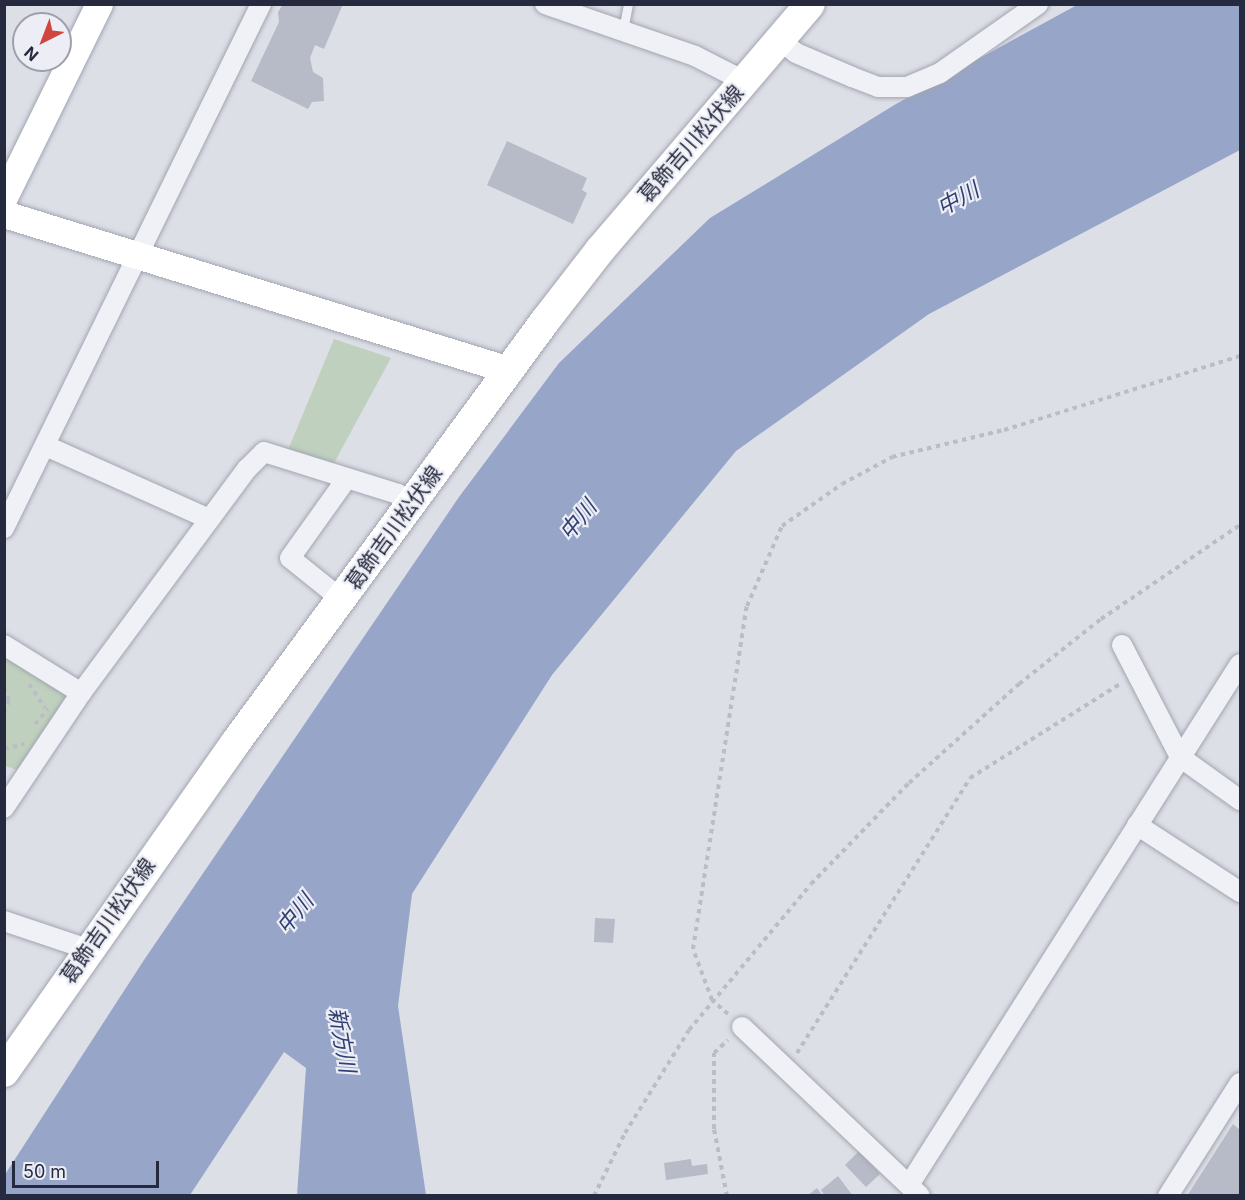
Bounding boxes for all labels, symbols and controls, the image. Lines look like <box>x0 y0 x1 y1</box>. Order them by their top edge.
north arrow <box>12 12 72 72</box>
text: N <box>20 42 43 65</box>
street label: 葛飾吉川松伏線 <box>633 80 749 208</box>
water label: 中川 <box>932 177 984 221</box>
street label: 葛飾吉川松伏線 <box>341 461 447 595</box>
water label: 中川 <box>554 495 602 545</box>
street label: 葛飾吉川松伏線 <box>56 854 160 988</box>
water label: 中川 <box>271 889 319 939</box>
water label: 新方川 <box>323 1005 361 1075</box>
scale bar <box>15 1149 162 1187</box>
text: 50 m <box>23 1161 66 1182</box>

